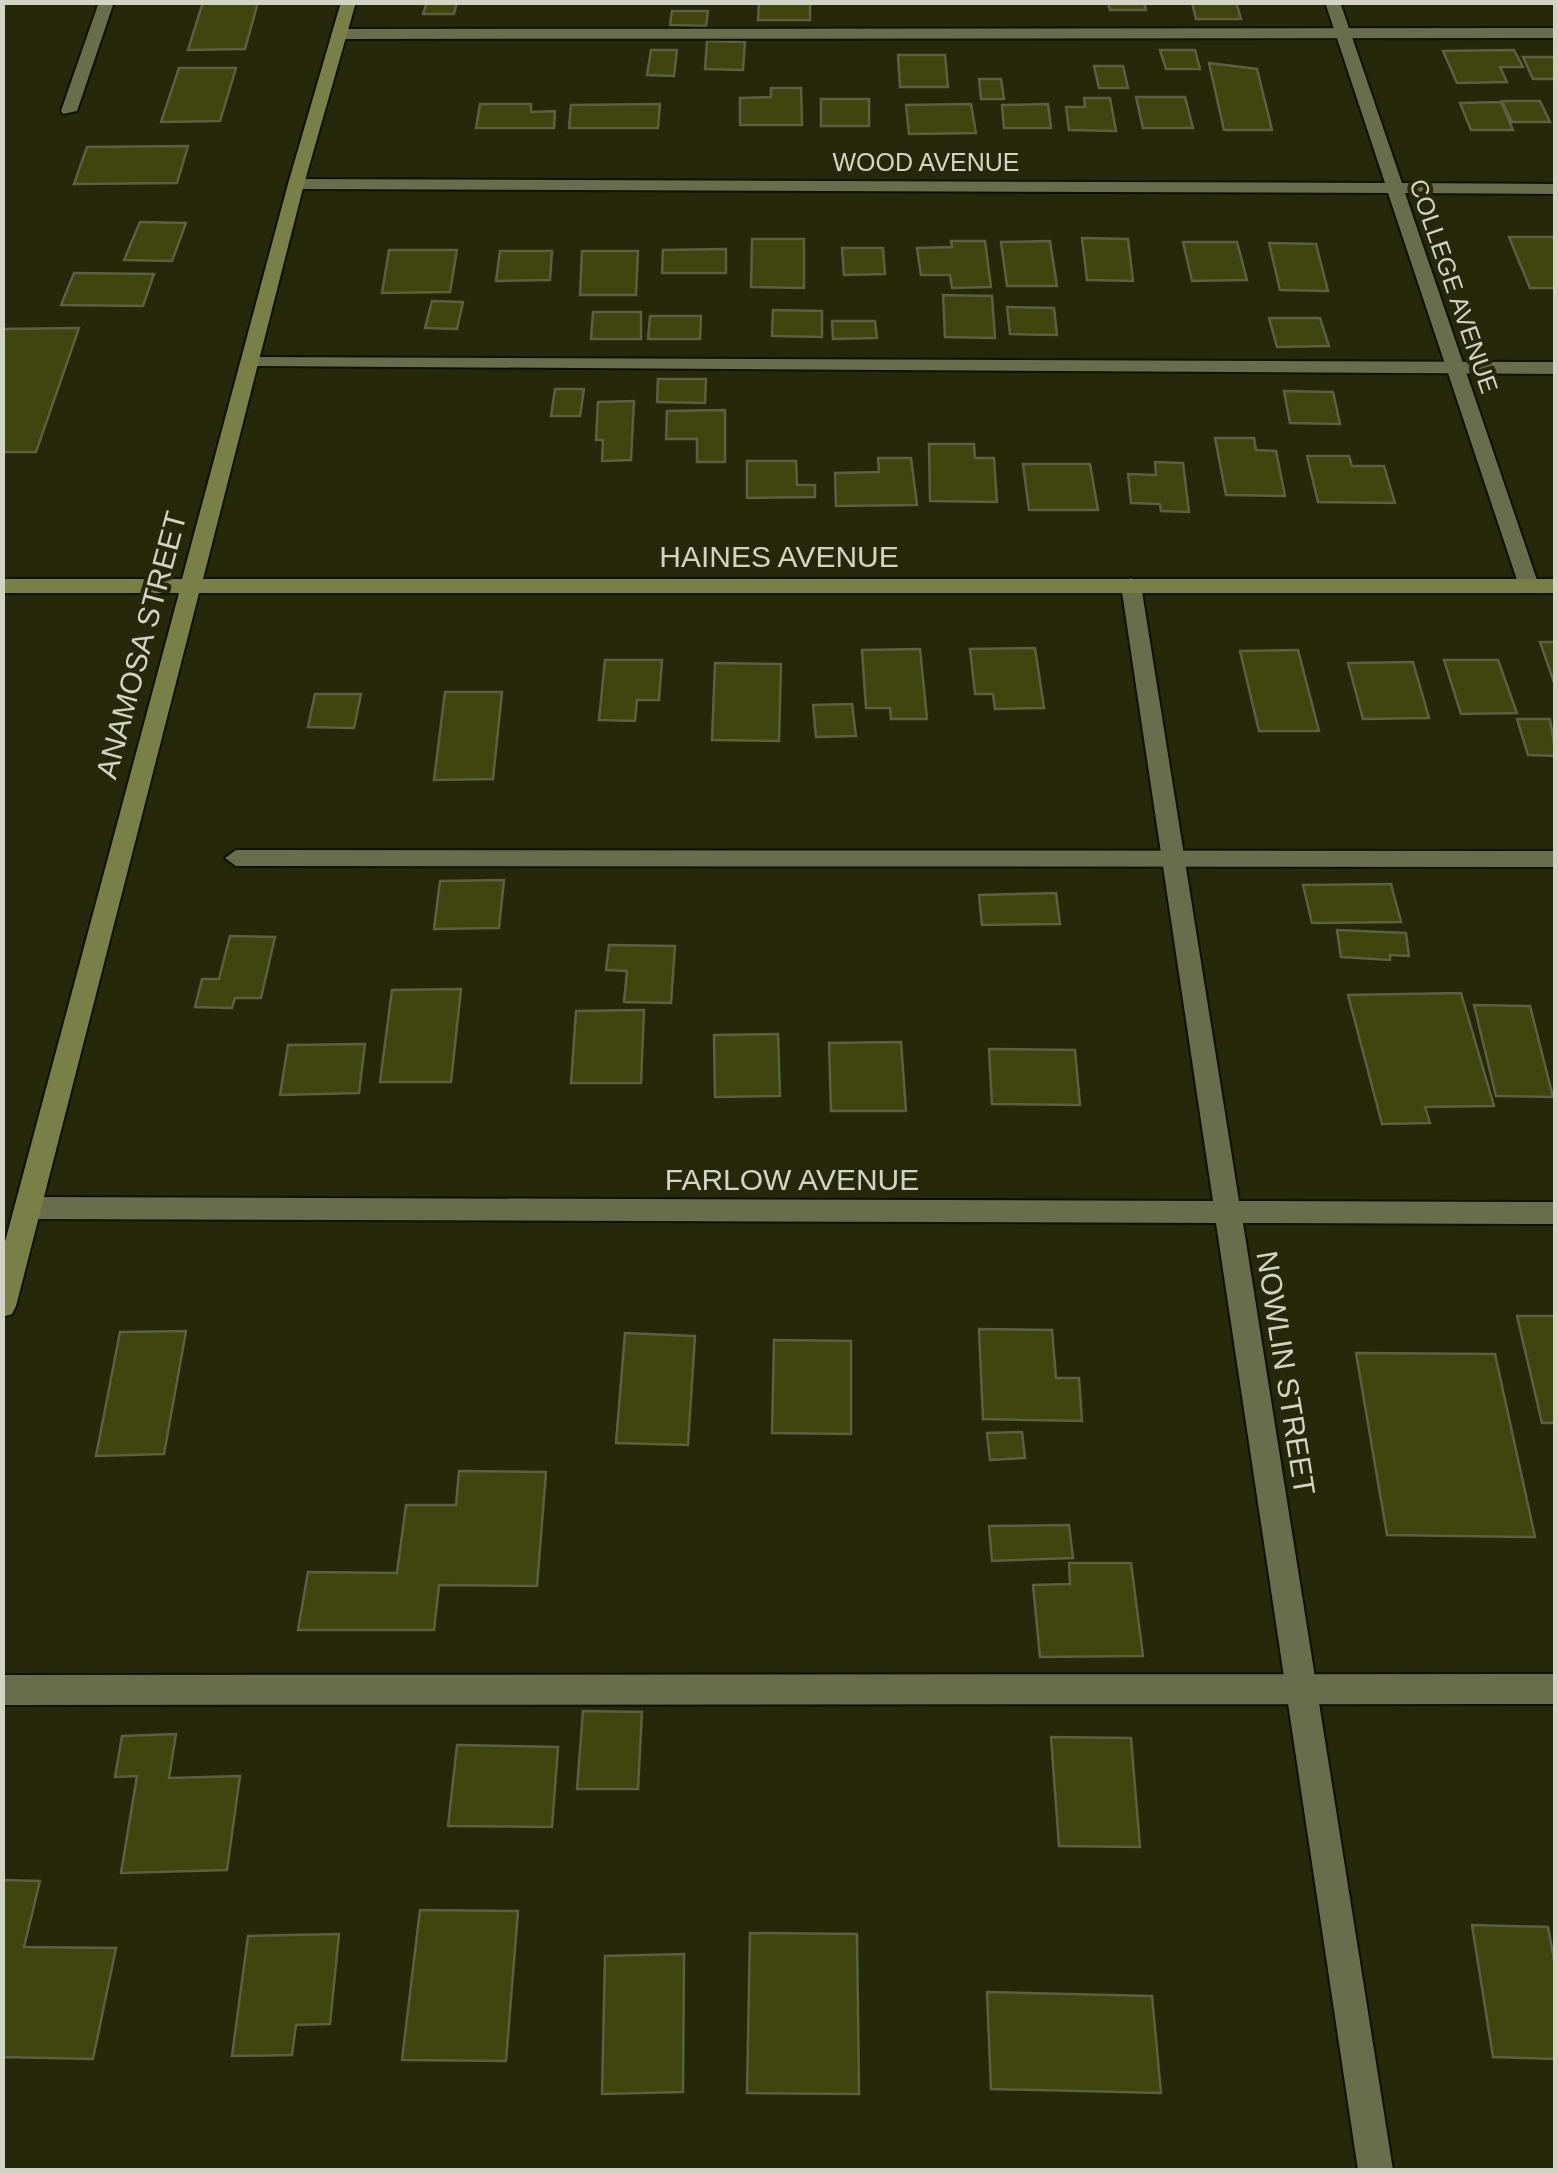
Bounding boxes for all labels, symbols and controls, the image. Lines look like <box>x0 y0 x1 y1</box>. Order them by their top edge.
street label: WOOD AVENUE <box>832 148 1020 176</box>
street label: COLLEGE AVENUE <box>1404 175 1504 397</box>
street label: ANAMOSA STREET <box>89 508 193 782</box>
street label: HAINES AVENUE <box>659 540 899 573</box>
street label: FARLOW AVENUE <box>665 1163 919 1196</box>
street label: NOWLIN STREET <box>1250 1249 1322 1497</box>

